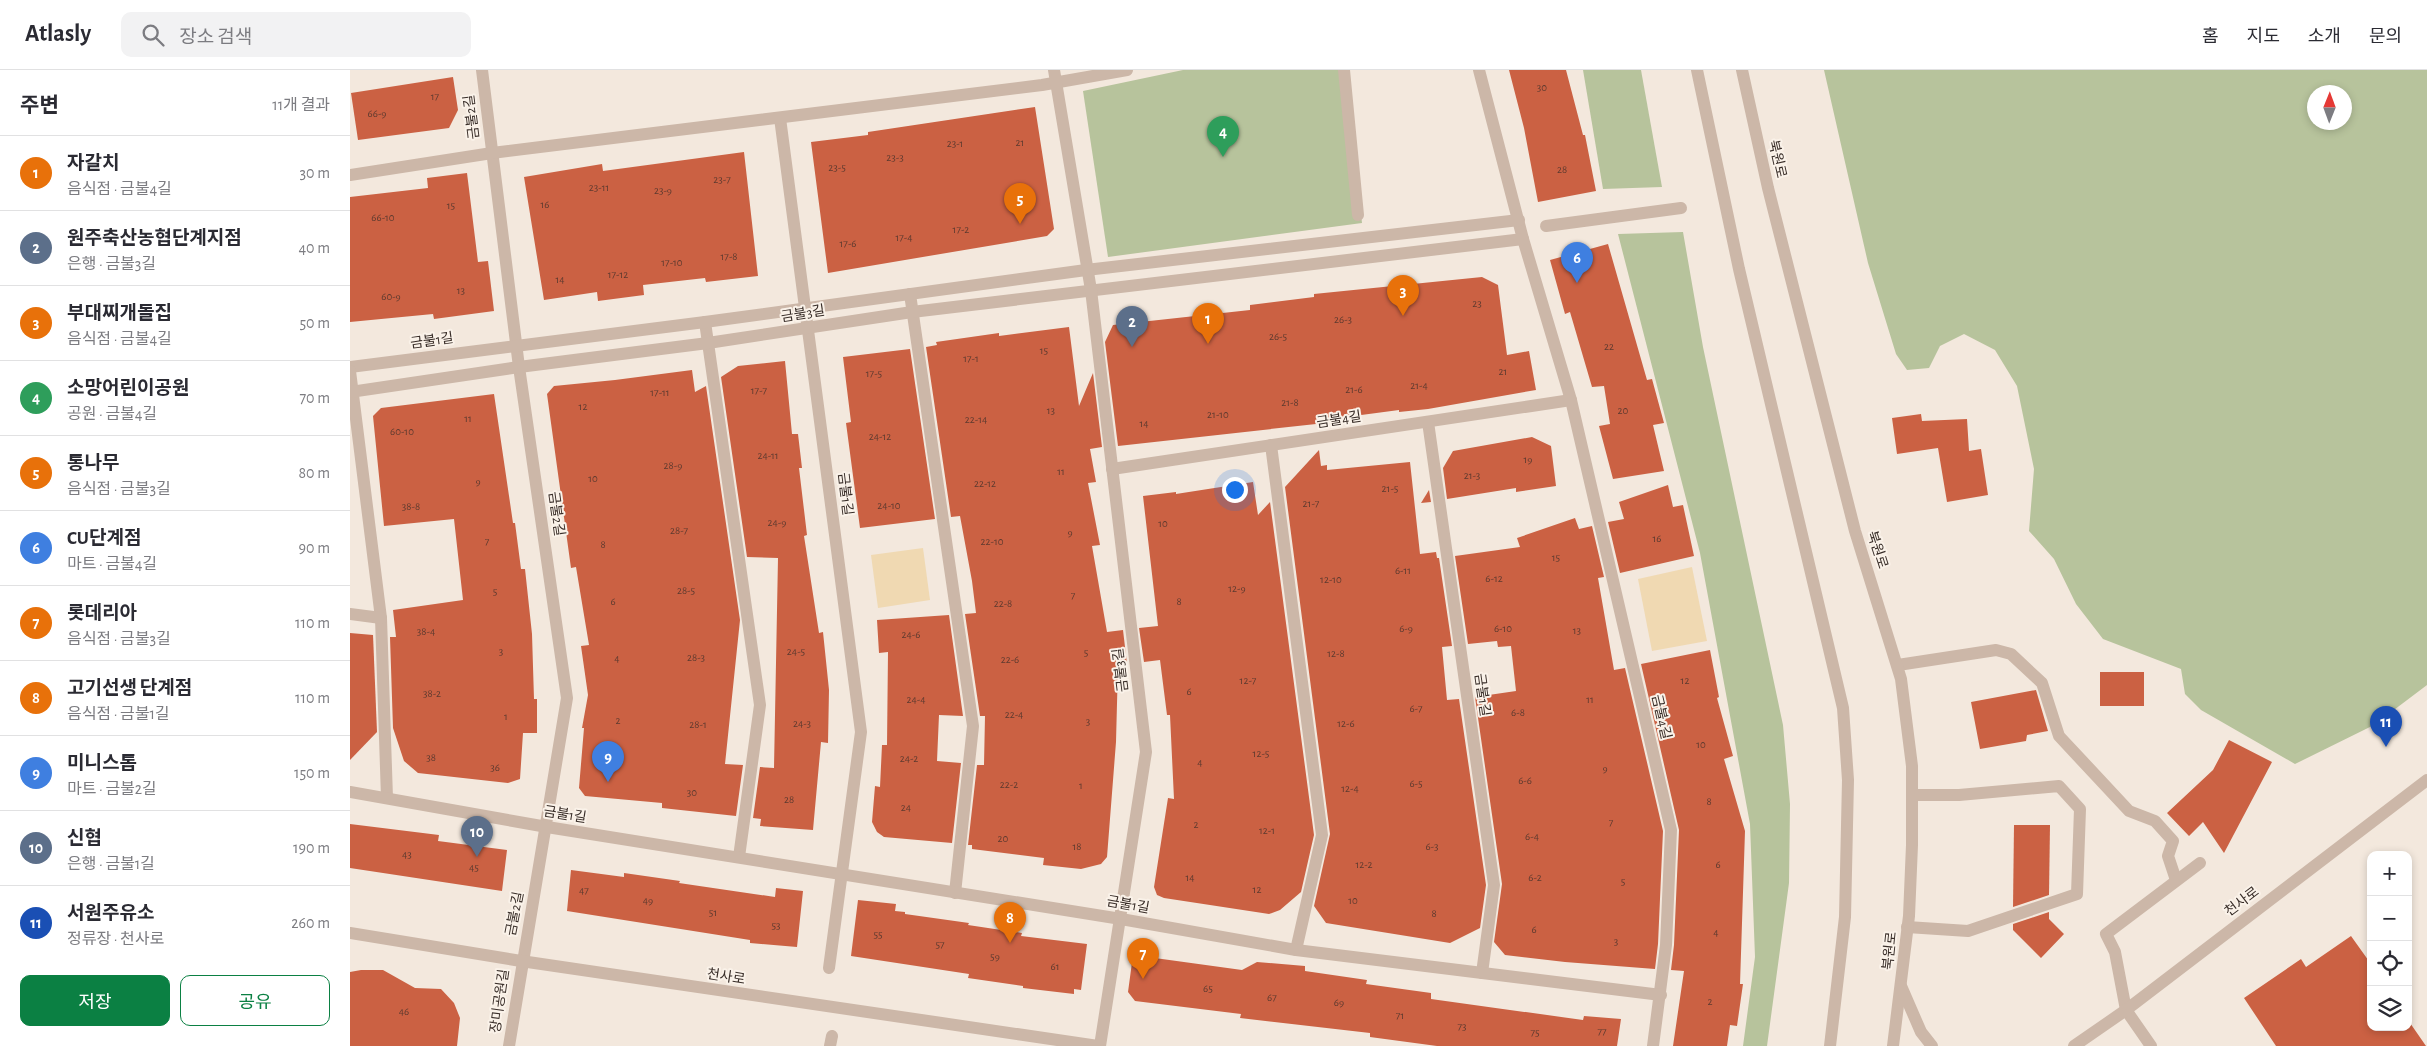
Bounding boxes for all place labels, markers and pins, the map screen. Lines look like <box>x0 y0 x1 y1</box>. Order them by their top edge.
pin: 4 <box>1207 116 1239 157</box>
pin: 5 <box>1004 183 1036 224</box>
pin: 6 <box>1561 242 1593 283</box>
pin: 3 <box>1387 275 1419 316</box>
pin: 1 <box>1192 303 1224 344</box>
pin: 2 <box>1116 306 1148 347</box>
pin: 11 <box>2370 706 2402 747</box>
pin: 9 <box>592 741 624 782</box>
pin: 10 <box>461 816 493 857</box>
pin: 8 <box>994 902 1026 943</box>
pin: 7 <box>1127 938 1159 979</box>

